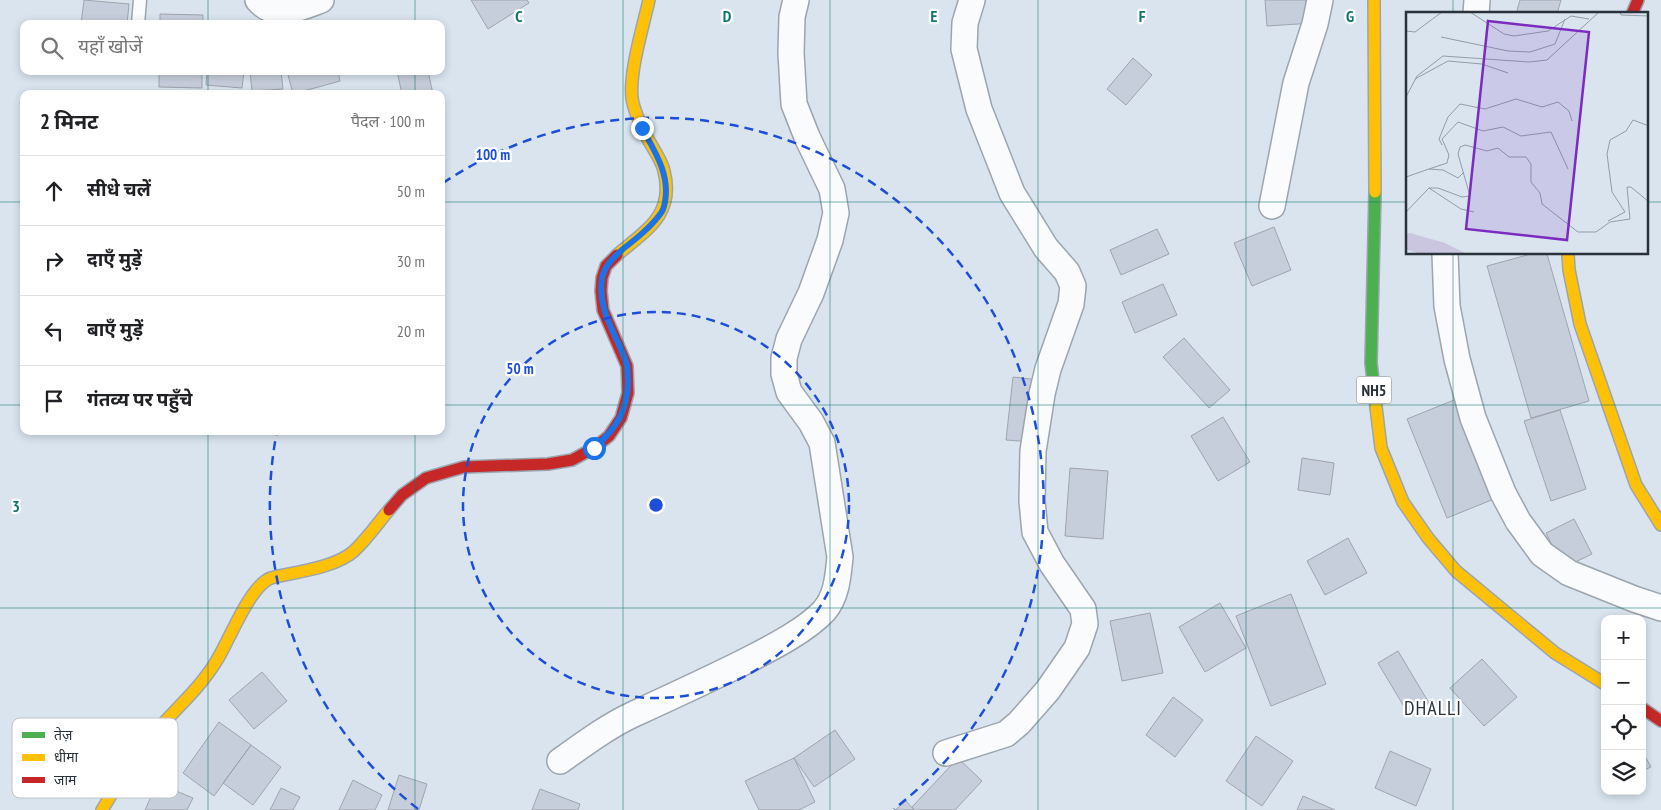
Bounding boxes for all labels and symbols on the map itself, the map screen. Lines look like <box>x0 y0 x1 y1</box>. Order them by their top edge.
text: C <box>515 6 523 26</box>
text: D <box>723 6 732 26</box>
text: E <box>931 6 938 26</box>
text: F <box>1139 6 1146 26</box>
text: G <box>1346 6 1354 26</box>
inset map <box>1406 12 1648 255</box>
route end <box>631 117 654 140</box>
text: 100 m <box>476 145 510 164</box>
text: 50 m <box>506 359 534 378</box>
road number: NH5 <box>1356 376 1392 404</box>
route start <box>583 437 606 460</box>
text: 3 <box>12 496 20 516</box>
centre of rings <box>647 496 665 514</box>
district label: DHALLI <box>1404 695 1462 721</box>
legend <box>12 718 178 798</box>
text: तेज़ <box>54 726 73 744</box>
text: धीमा <box>54 748 79 766</box>
text: जाम <box>54 771 77 789</box>

